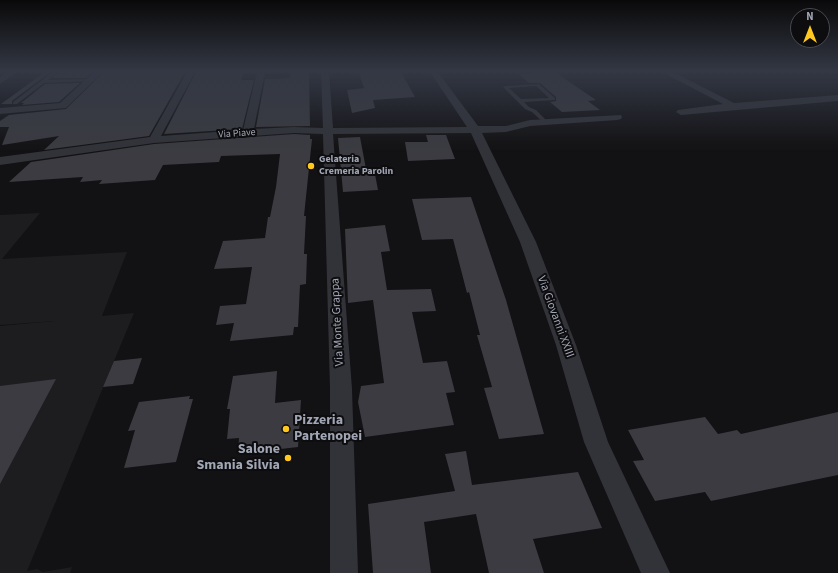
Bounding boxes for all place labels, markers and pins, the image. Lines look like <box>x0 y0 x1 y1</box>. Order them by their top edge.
place label: Gelateria Cremeria Parolin <box>319 154 393 178</box>
marker: Gelateria Cremeria Parolin <box>306 161 316 171</box>
place label: Pizzeria Partenopei <box>294 413 362 446</box>
marker: Pizzeria Partenopei <box>281 424 291 434</box>
place label: Salone Smania Silvia <box>197 442 280 474</box>
marker: Salone Smania Silvia <box>283 453 293 463</box>

